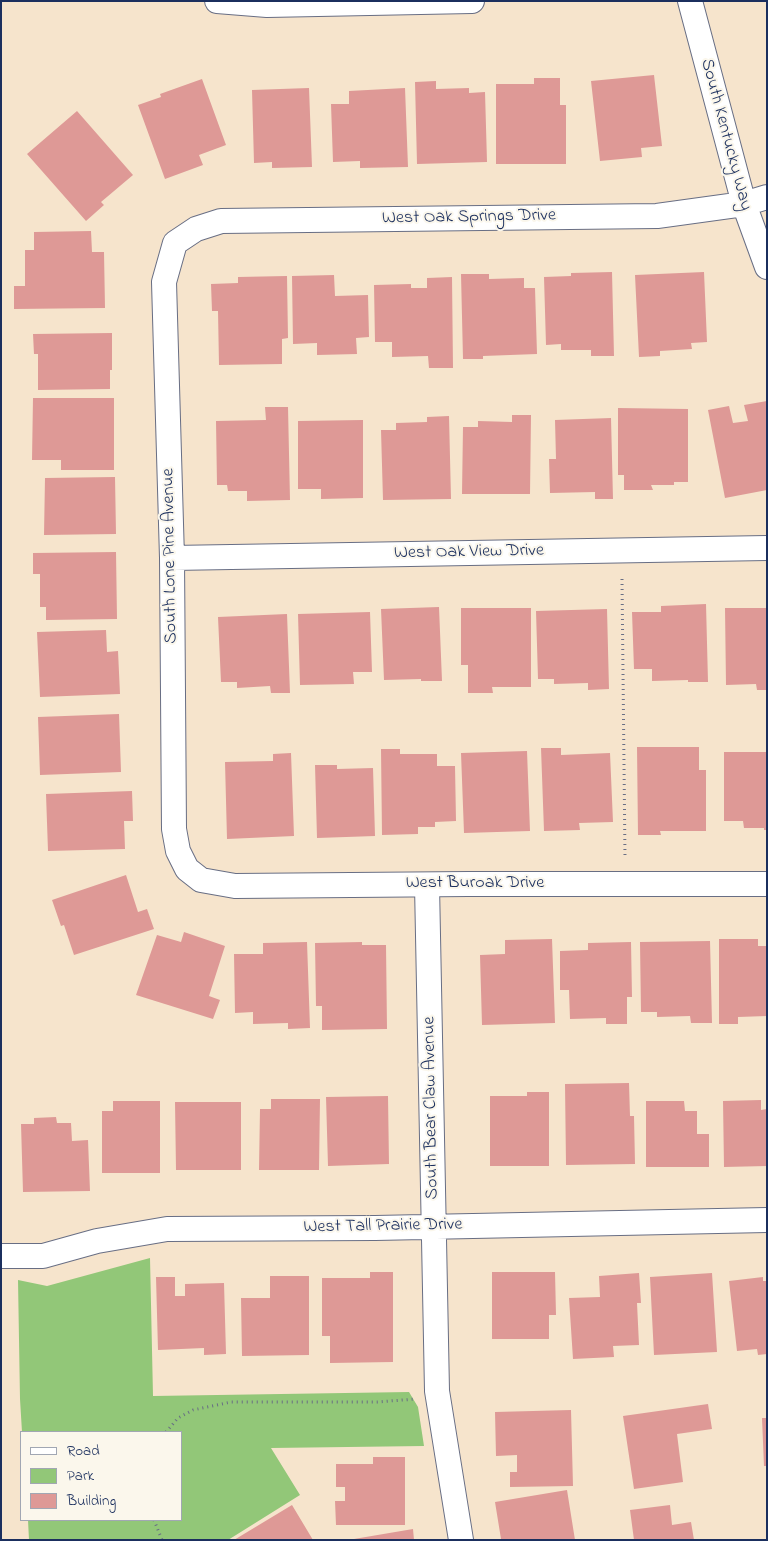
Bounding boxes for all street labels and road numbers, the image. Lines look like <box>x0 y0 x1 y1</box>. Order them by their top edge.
street label: South Kentucky Way <box>694 57 756 213</box>
street label: West Oak Springs Drive <box>382 206 556 230</box>
street label: South Lone Pine Avenue <box>159 468 183 644</box>
street label: West Oak View Drive <box>394 541 544 565</box>
street label: West Buroak Drive <box>406 873 544 895</box>
street label: South Bear Claw Avenue <box>420 1016 444 1200</box>
street label: West Tall Prairie Drive <box>303 1215 463 1239</box>

